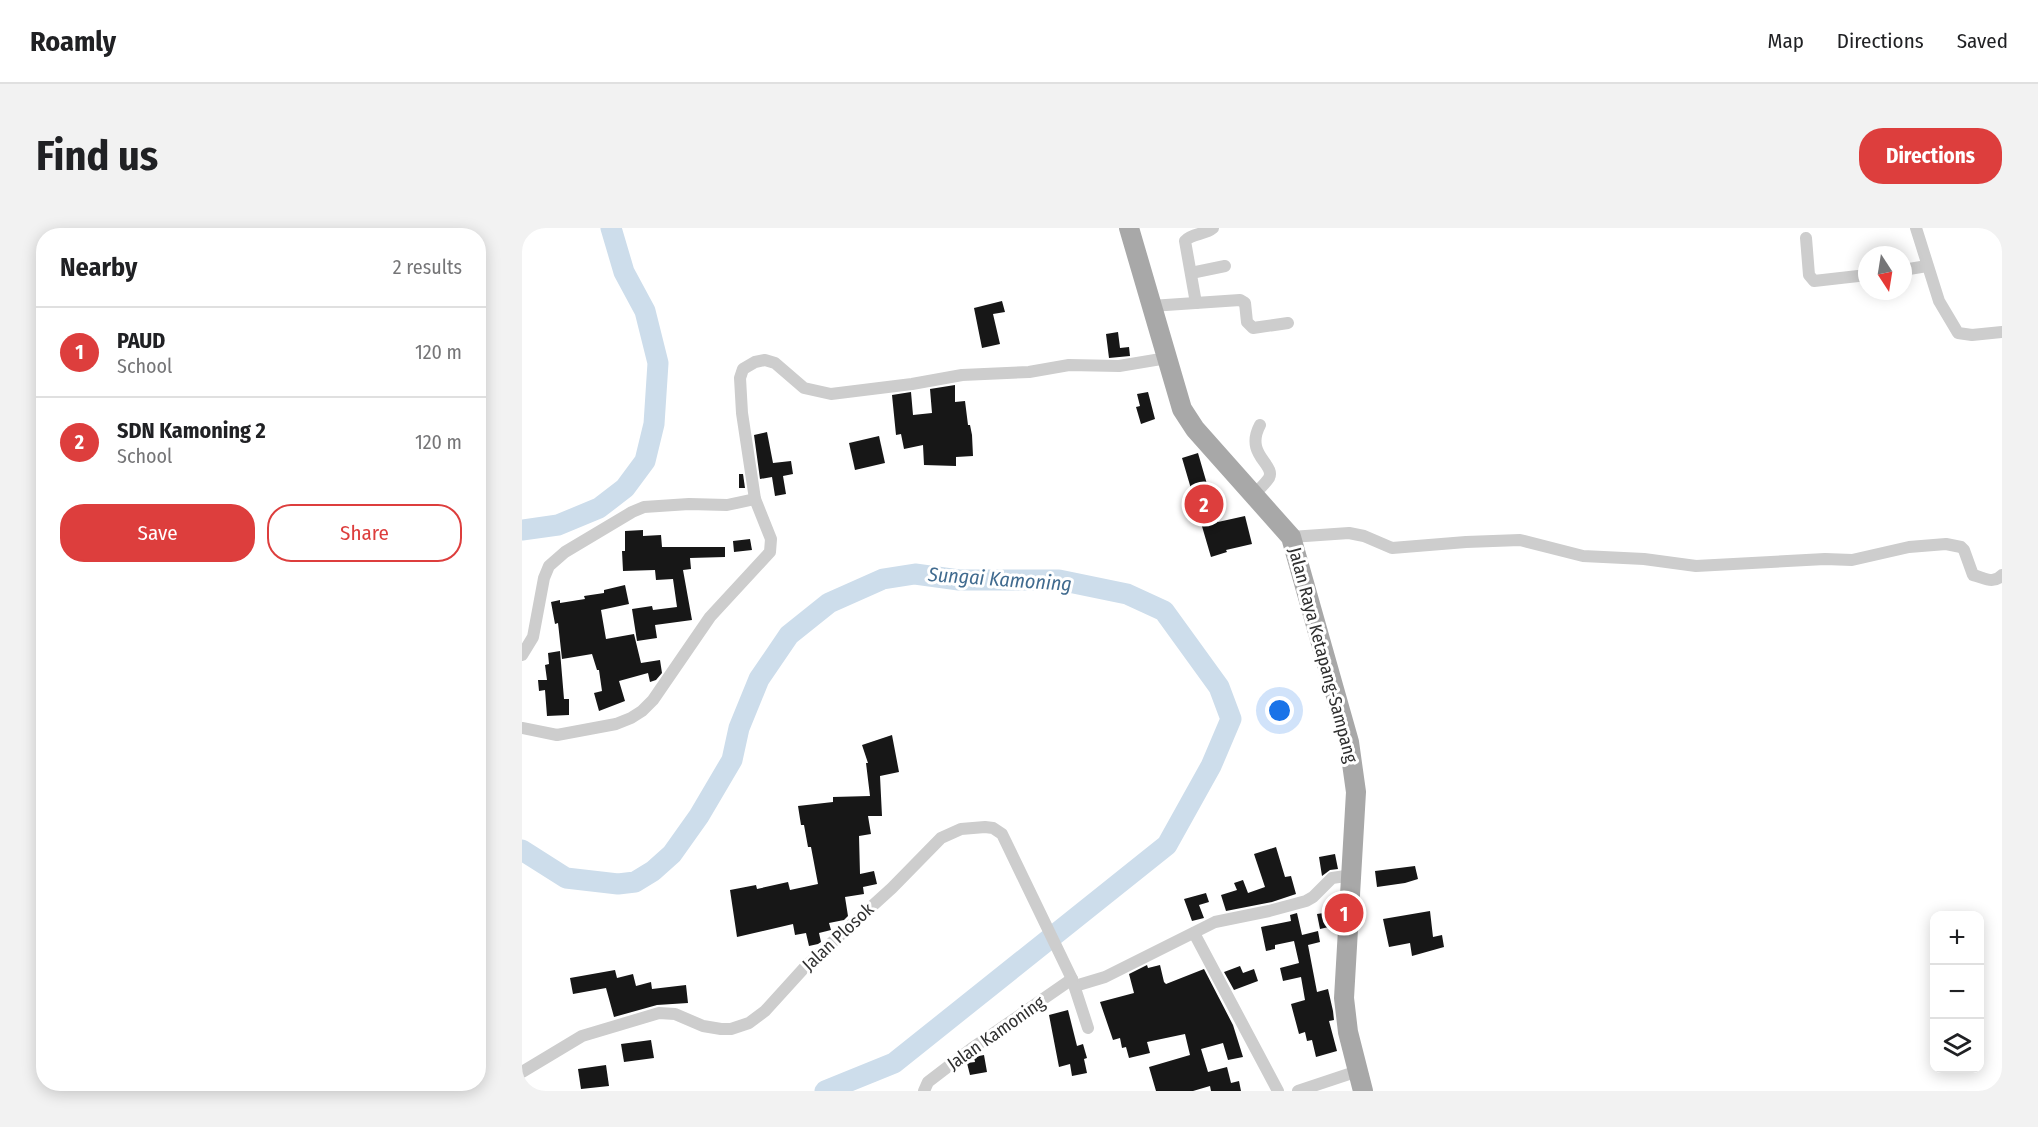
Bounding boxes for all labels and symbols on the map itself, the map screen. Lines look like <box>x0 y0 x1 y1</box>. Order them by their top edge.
north arrow <box>1858 246 1912 300</box>
pin: 2 <box>1184 482 1224 526</box>
street label: Jalan Raya Ketapang-Sampang <box>1284 545 1363 766</box>
water label: Sungai Kamoning <box>926 562 1073 596</box>
your location <box>1265 696 1294 725</box>
pin: 1 <box>1324 890 1364 936</box>
street label: Jalan Plosok <box>798 898 879 976</box>
street label: Jalan Kamoning <box>943 991 1050 1075</box>

